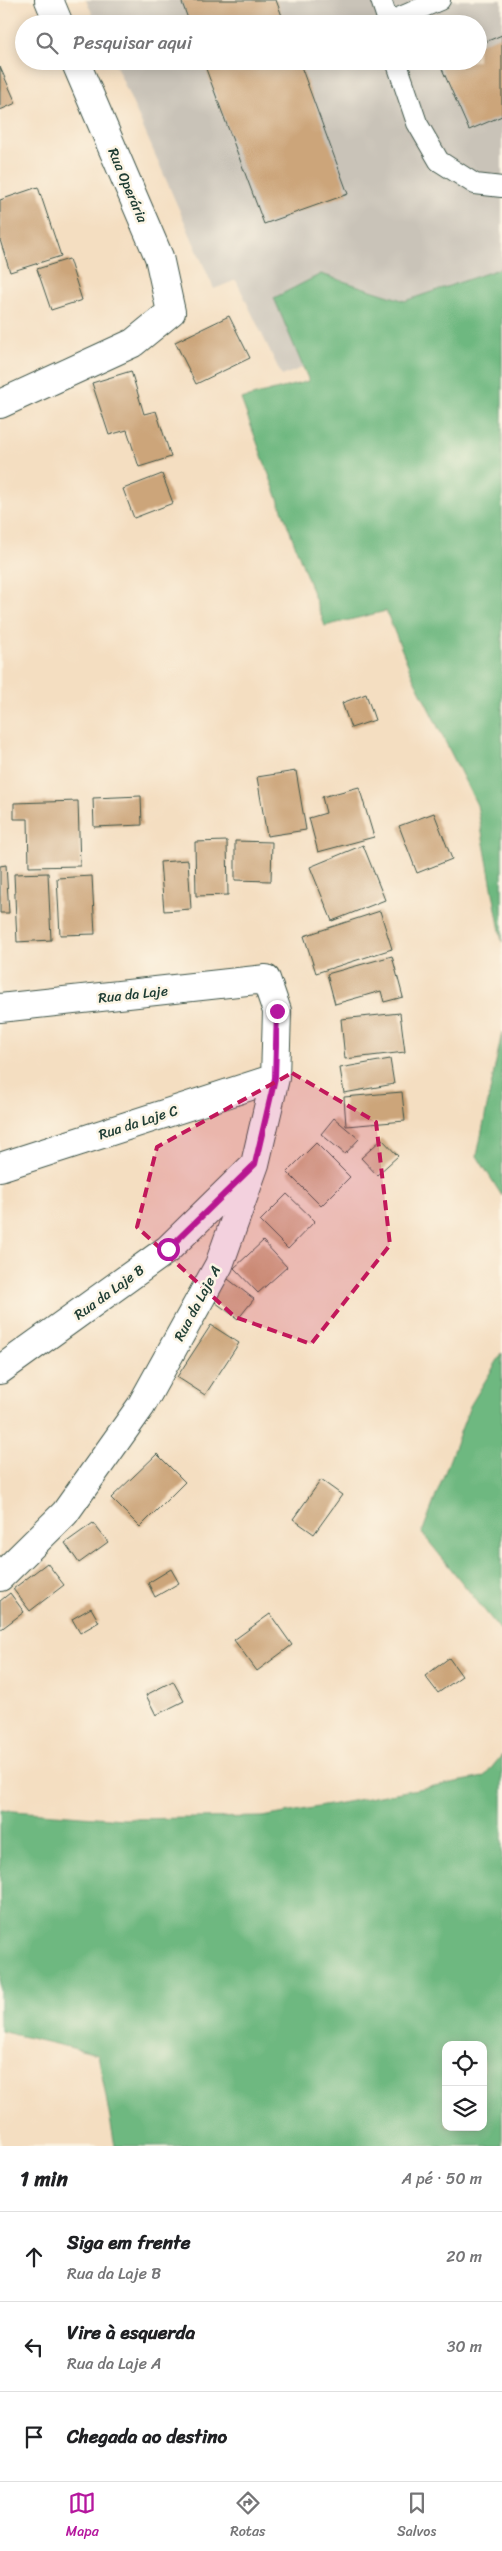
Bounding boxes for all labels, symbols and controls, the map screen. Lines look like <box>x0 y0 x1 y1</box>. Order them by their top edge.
search box <box>15 15 487 70</box>
text: Pesquisar aqui <box>73 26 192 59</box>
icon: search <box>33 29 61 57</box>
street label: Rua Operária <box>101 144 155 227</box>
street label: Rua da Laje <box>97 978 169 1011</box>
route end <box>266 1000 289 1023</box>
street label: Rua da Laje C <box>95 1098 181 1147</box>
route start <box>157 1238 180 1261</box>
street label: Rua da Laje B <box>69 1258 150 1327</box>
street label: Rua da Laje A <box>167 1261 228 1346</box>
map controls <box>442 2041 487 2131</box>
button: locate <box>442 2041 487 2086</box>
button: layers <box>442 2086 487 2131</box>
text: 1 min <box>20 2160 68 2198</box>
text: A pé · 50 m <box>402 2164 482 2193</box>
text: Siga em frente <box>67 2226 190 2259</box>
text: 20 m <box>446 2242 482 2271</box>
icon: ahead <box>20 2243 48 2271</box>
text: Rua da Laje B <box>67 2259 161 2288</box>
text: Vire à esquerda <box>67 2316 195 2349</box>
text: 30 m <box>447 2332 482 2361</box>
icon: left <box>20 2333 48 2361</box>
text: Rua da Laje A <box>67 2349 162 2378</box>
text: Chegada ao destino <box>67 2420 227 2453</box>
icon: arrive <box>20 2423 48 2451</box>
tab: Mapa <box>66 2489 99 2544</box>
tab: Rotas <box>230 2489 265 2544</box>
tab: Salvos <box>397 2489 436 2544</box>

